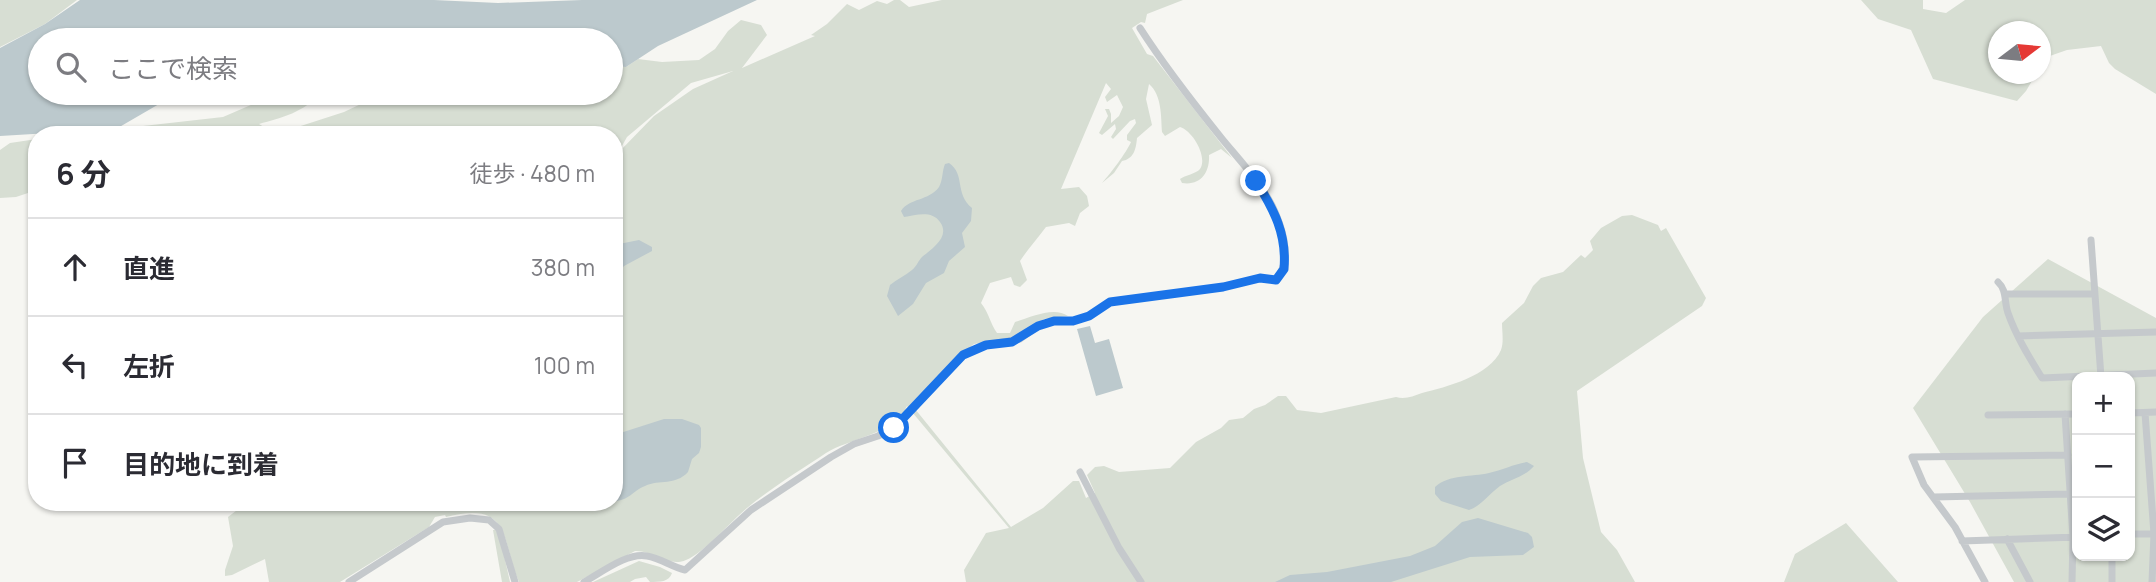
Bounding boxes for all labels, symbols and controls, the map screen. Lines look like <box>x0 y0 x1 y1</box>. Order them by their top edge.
north arrow <box>1988 21 2051 84</box>
search box <box>28 28 623 105</box>
icon: search <box>52 48 90 86</box>
text: ここで検索 <box>108 50 238 86</box>
text: 6 分 <box>56 153 111 194</box>
text: 徒歩 · 480 m <box>470 157 595 189</box>
route end <box>1240 165 1271 196</box>
icon: ahead <box>56 248 94 286</box>
text: 直進 <box>123 250 175 286</box>
text: 380 m <box>531 251 595 283</box>
icon: left <box>56 346 94 384</box>
text: 左折 <box>123 348 175 384</box>
text: 100 m <box>534 349 595 381</box>
map controls <box>2072 372 2135 561</box>
button: + <box>2072 372 2135 435</box>
route start <box>878 412 909 443</box>
button: − <box>2072 435 2135 498</box>
icon: arrive <box>56 444 94 482</box>
text: 目的地に到着 <box>123 446 279 482</box>
button: layers <box>2072 498 2135 561</box>

